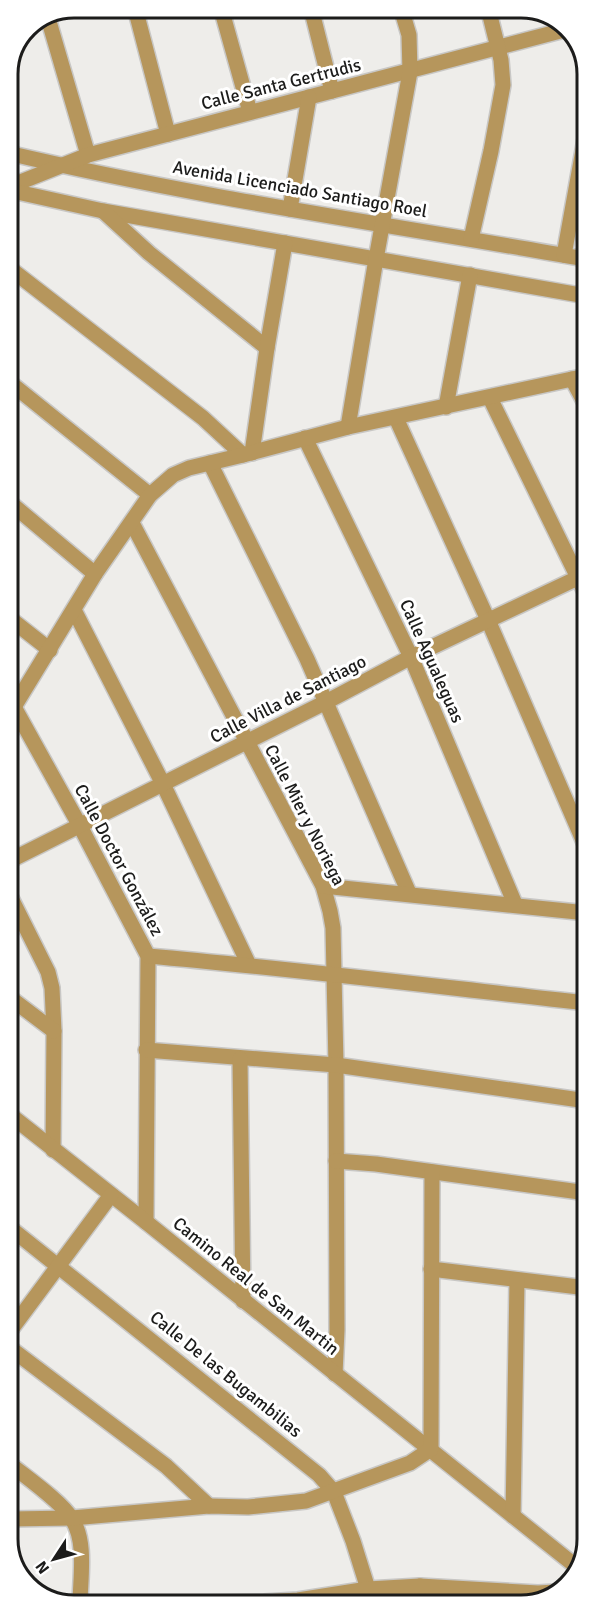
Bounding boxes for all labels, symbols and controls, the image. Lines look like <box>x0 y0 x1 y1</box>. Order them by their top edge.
street label: Calle Santa Gertrudis <box>199 53 363 115</box>
street label: Avenida Licenciado Santiago Roel <box>171 156 429 222</box>
street label: Calle Agualeguas <box>395 596 469 726</box>
street label: Calle Villa de Santiago <box>206 650 370 748</box>
street label: Calle Mier y Noriega <box>260 741 350 889</box>
street label: Calle Doctor González <box>70 780 168 940</box>
street label: Camino Real de San Martin <box>168 1212 344 1360</box>
street label: Calle De las Bugambilias <box>146 1306 306 1442</box>
north arrow <box>24 1529 84 1589</box>
text: N <box>31 1557 54 1578</box>

